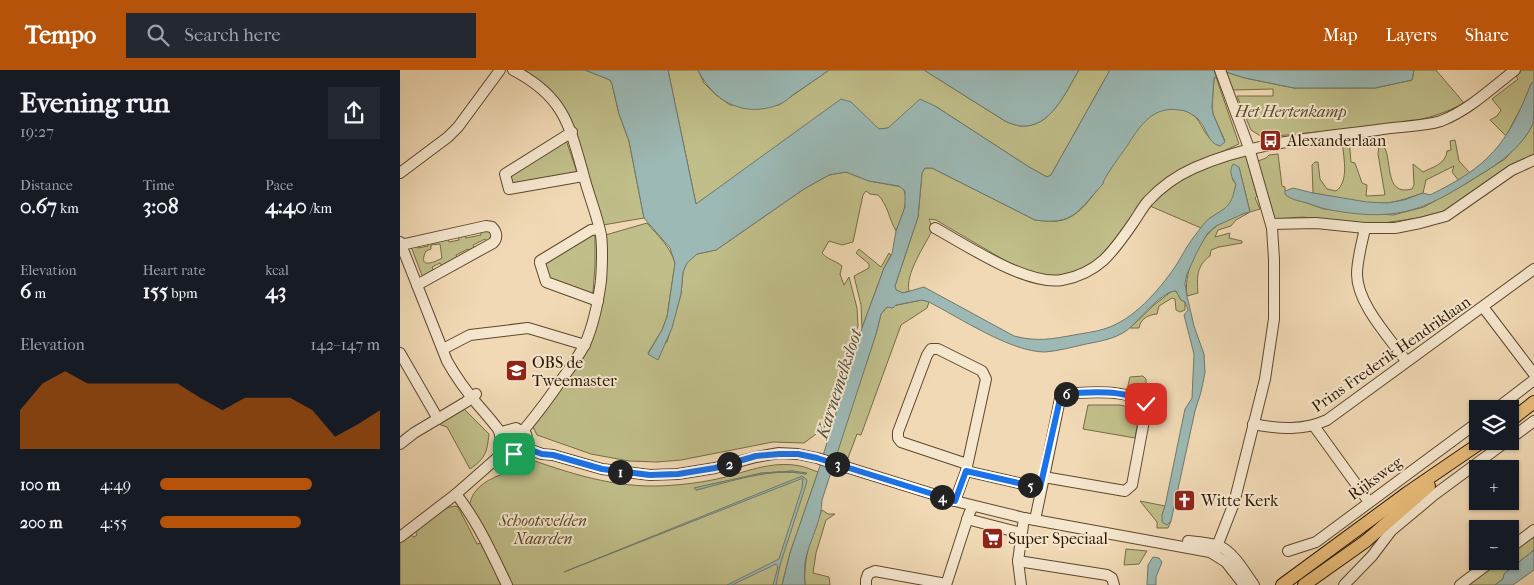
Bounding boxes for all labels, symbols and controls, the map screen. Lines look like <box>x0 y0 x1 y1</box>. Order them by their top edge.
search box <box>126 13 476 58</box>
text: Tempo <box>25 21 96 49</box>
icon: search <box>144 21 172 49</box>
text: Search here <box>184 24 281 46</box>
text: Map <box>1323 25 1357 46</box>
text: Layers <box>1385 25 1437 46</box>
text: Share <box>1465 25 1509 46</box>
text: Evening run <box>20 86 170 119</box>
button: share <box>328 87 380 139</box>
park label: Het Hertenkamp <box>1234 102 1347 121</box>
text: 19:27 <box>20 122 54 141</box>
bus stop icon: Alexanderlaan <box>1259 128 1283 152</box>
place label: Alexanderlaan <box>1286 131 1387 150</box>
text: Distance <box>20 177 73 194</box>
text: Time <box>143 177 174 194</box>
text: Pace <box>265 177 293 194</box>
text: 0.67 <box>20 194 57 218</box>
text: 3:08 <box>143 194 179 218</box>
text: 4:40 <box>265 194 307 218</box>
text: km <box>57 200 79 217</box>
text: /km <box>307 200 332 217</box>
text: Elevation <box>20 262 77 279</box>
text: Heart rate <box>143 262 205 279</box>
text: kcal <box>265 262 289 279</box>
text: 6 <box>20 279 31 303</box>
text: 155 <box>143 279 168 303</box>
text: 43 <box>265 279 286 303</box>
text: m <box>31 285 46 302</box>
text: bpm <box>168 285 198 302</box>
street label: Prins Frederik Hendriklaan <box>1308 291 1475 416</box>
water label: Karnemelksloot <box>811 325 867 443</box>
text: Elevation <box>20 335 85 354</box>
text: 142–147 m <box>310 335 380 354</box>
place label: OBS de Tweemaster <box>532 353 617 390</box>
school or university icon: OBS de Tweemaster <box>504 359 528 383</box>
pin: 6 <box>1054 382 1078 406</box>
pin <box>1125 383 1167 425</box>
text: 6 <box>1063 386 1070 403</box>
icon: check <box>1132 390 1160 418</box>
map controls <box>1469 400 1519 570</box>
button: layers <box>1469 400 1519 450</box>
pin <box>493 433 535 475</box>
icon: arrive <box>500 440 528 468</box>
pin: 2 <box>716 452 742 476</box>
pin: 3 <box>824 452 850 476</box>
street label: Rijksweg <box>1344 452 1406 504</box>
text: 2 <box>726 456 733 473</box>
text: 3 <box>835 456 840 473</box>
pin: 1 <box>608 460 632 484</box>
button: + <box>1469 460 1519 510</box>
text: 1 <box>618 464 623 481</box>
pin: 5 <box>1018 472 1042 498</box>
text: 100 m <box>20 475 60 494</box>
text: 4:49 <box>100 475 131 494</box>
text: 5 <box>1027 477 1034 494</box>
pin: 4 <box>930 484 954 510</box>
church icon: Witte Kerk <box>1173 488 1197 512</box>
text: 4 <box>938 489 947 506</box>
place label: Witte Kerk <box>1200 491 1279 510</box>
park label: Schootsvelden Naarden <box>498 511 587 548</box>
text: 200 m <box>20 513 63 532</box>
text: 4:55 <box>100 513 127 532</box>
button: − <box>1469 520 1519 570</box>
supermarket icon: Super Speciaal <box>980 526 1004 550</box>
place label: Super Speciaal <box>1008 529 1109 548</box>

